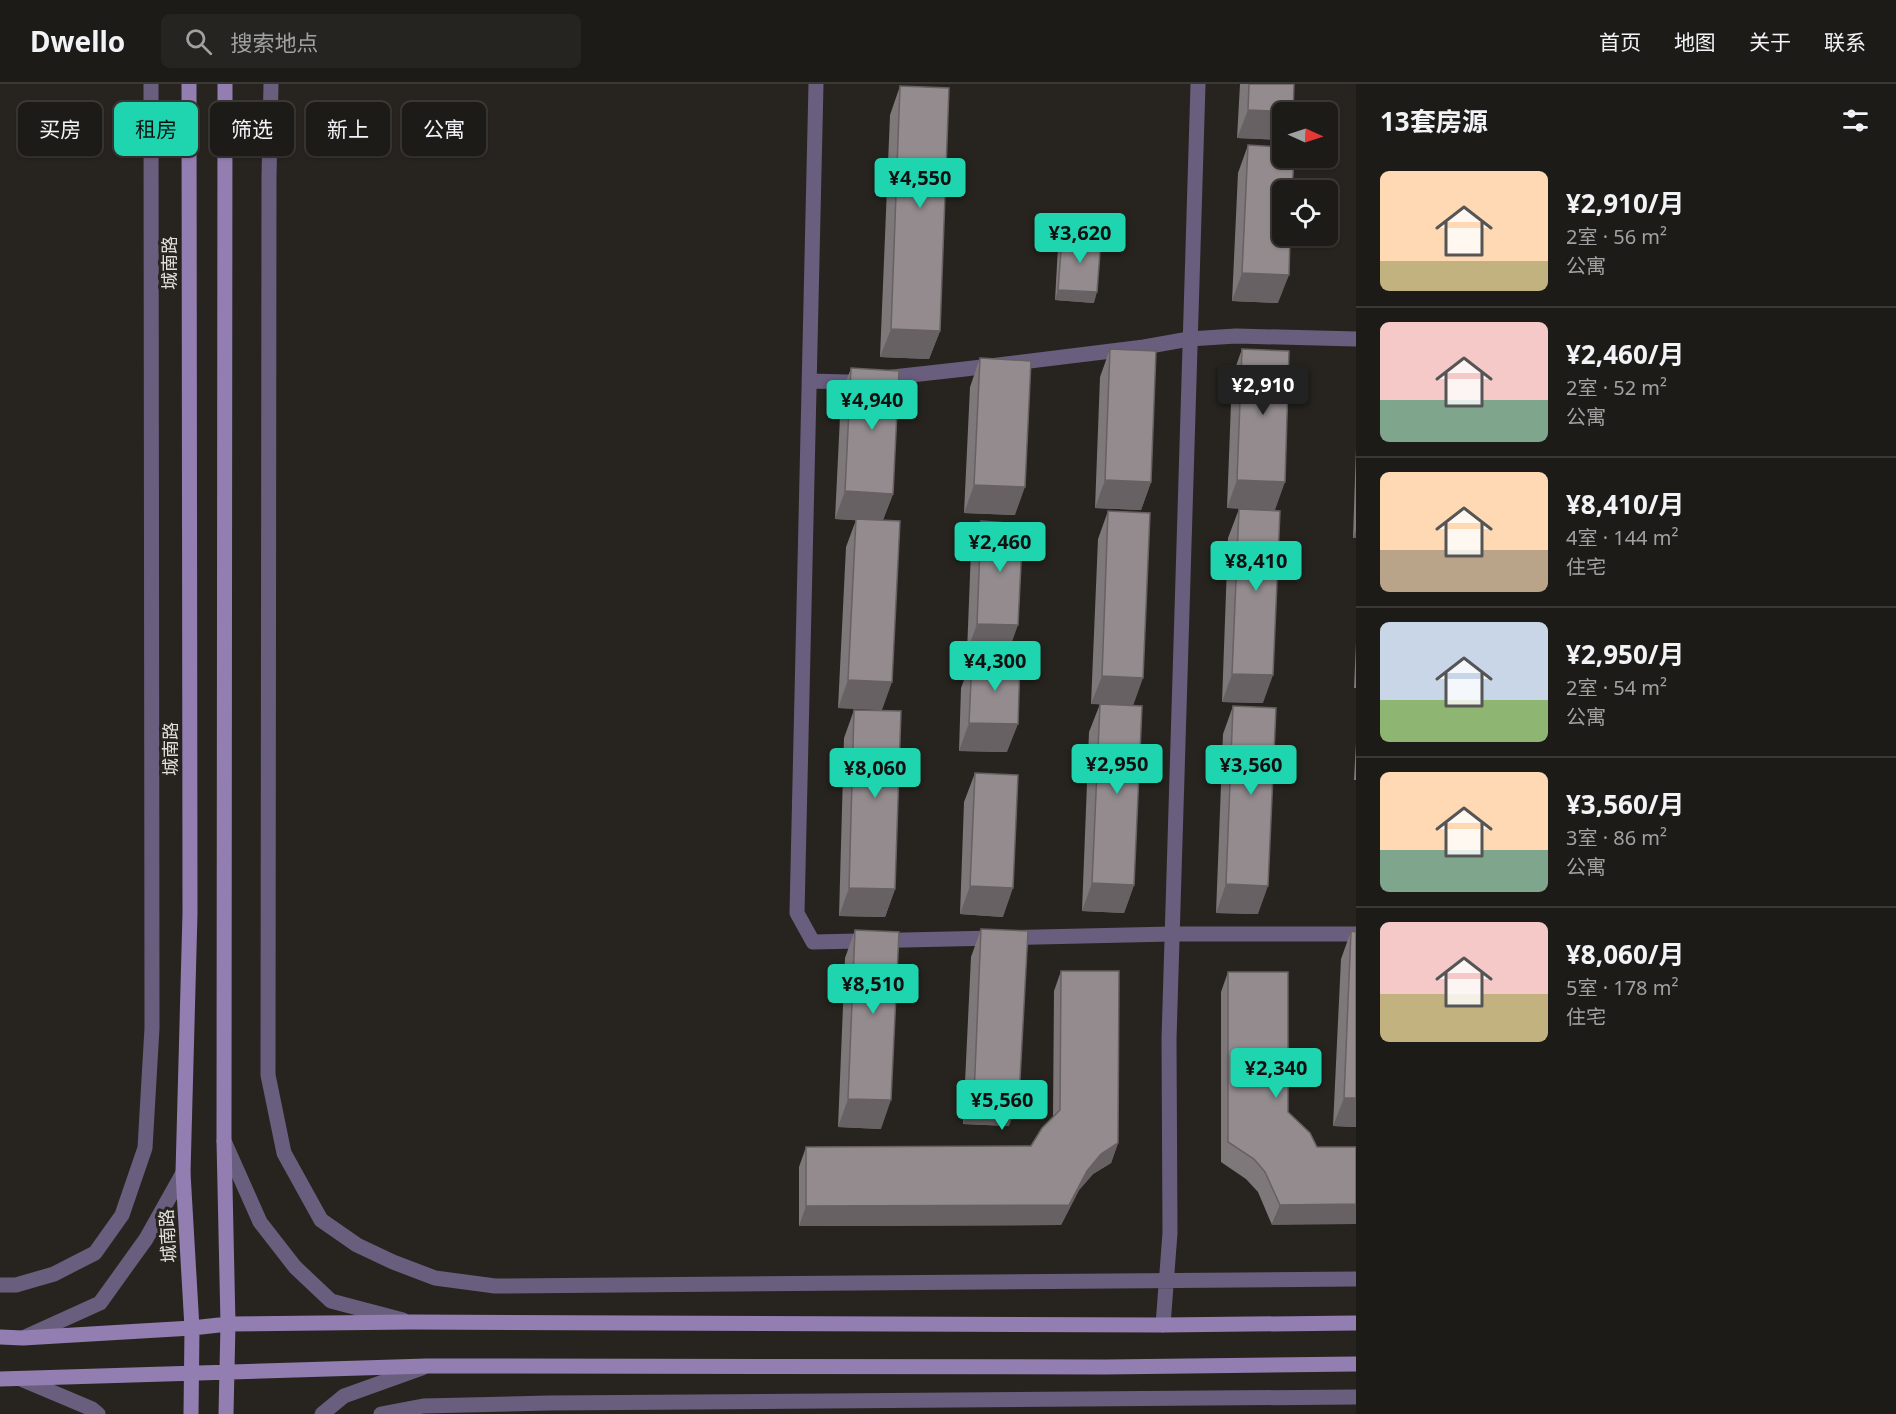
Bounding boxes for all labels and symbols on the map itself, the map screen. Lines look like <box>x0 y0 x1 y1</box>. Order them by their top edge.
north arrow <box>1272 102 1338 168</box>
pin: ¥4,550 <box>871 158 969 209</box>
pin: ¥3,620 <box>1031 213 1129 264</box>
street label: 城南路 <box>157 236 181 290</box>
pin: ¥2,910 <box>1214 365 1312 416</box>
pin: ¥4,940 <box>823 380 921 431</box>
pin: ¥2,460 <box>951 522 1049 573</box>
pin: ¥8,410 <box>1207 541 1305 592</box>
pin: ¥4,300 <box>946 641 1044 692</box>
street label: 城南路 <box>158 722 182 776</box>
pin: ¥2,950 <box>1068 744 1166 795</box>
pin: ¥3,560 <box>1202 745 1300 796</box>
pin: ¥8,060 <box>826 748 924 799</box>
pin: ¥8,510 <box>824 964 922 1015</box>
pin: ¥2,340 <box>1227 1048 1325 1099</box>
pin: ¥5,560 <box>953 1080 1051 1131</box>
street label: 城南路 <box>154 1208 180 1264</box>

